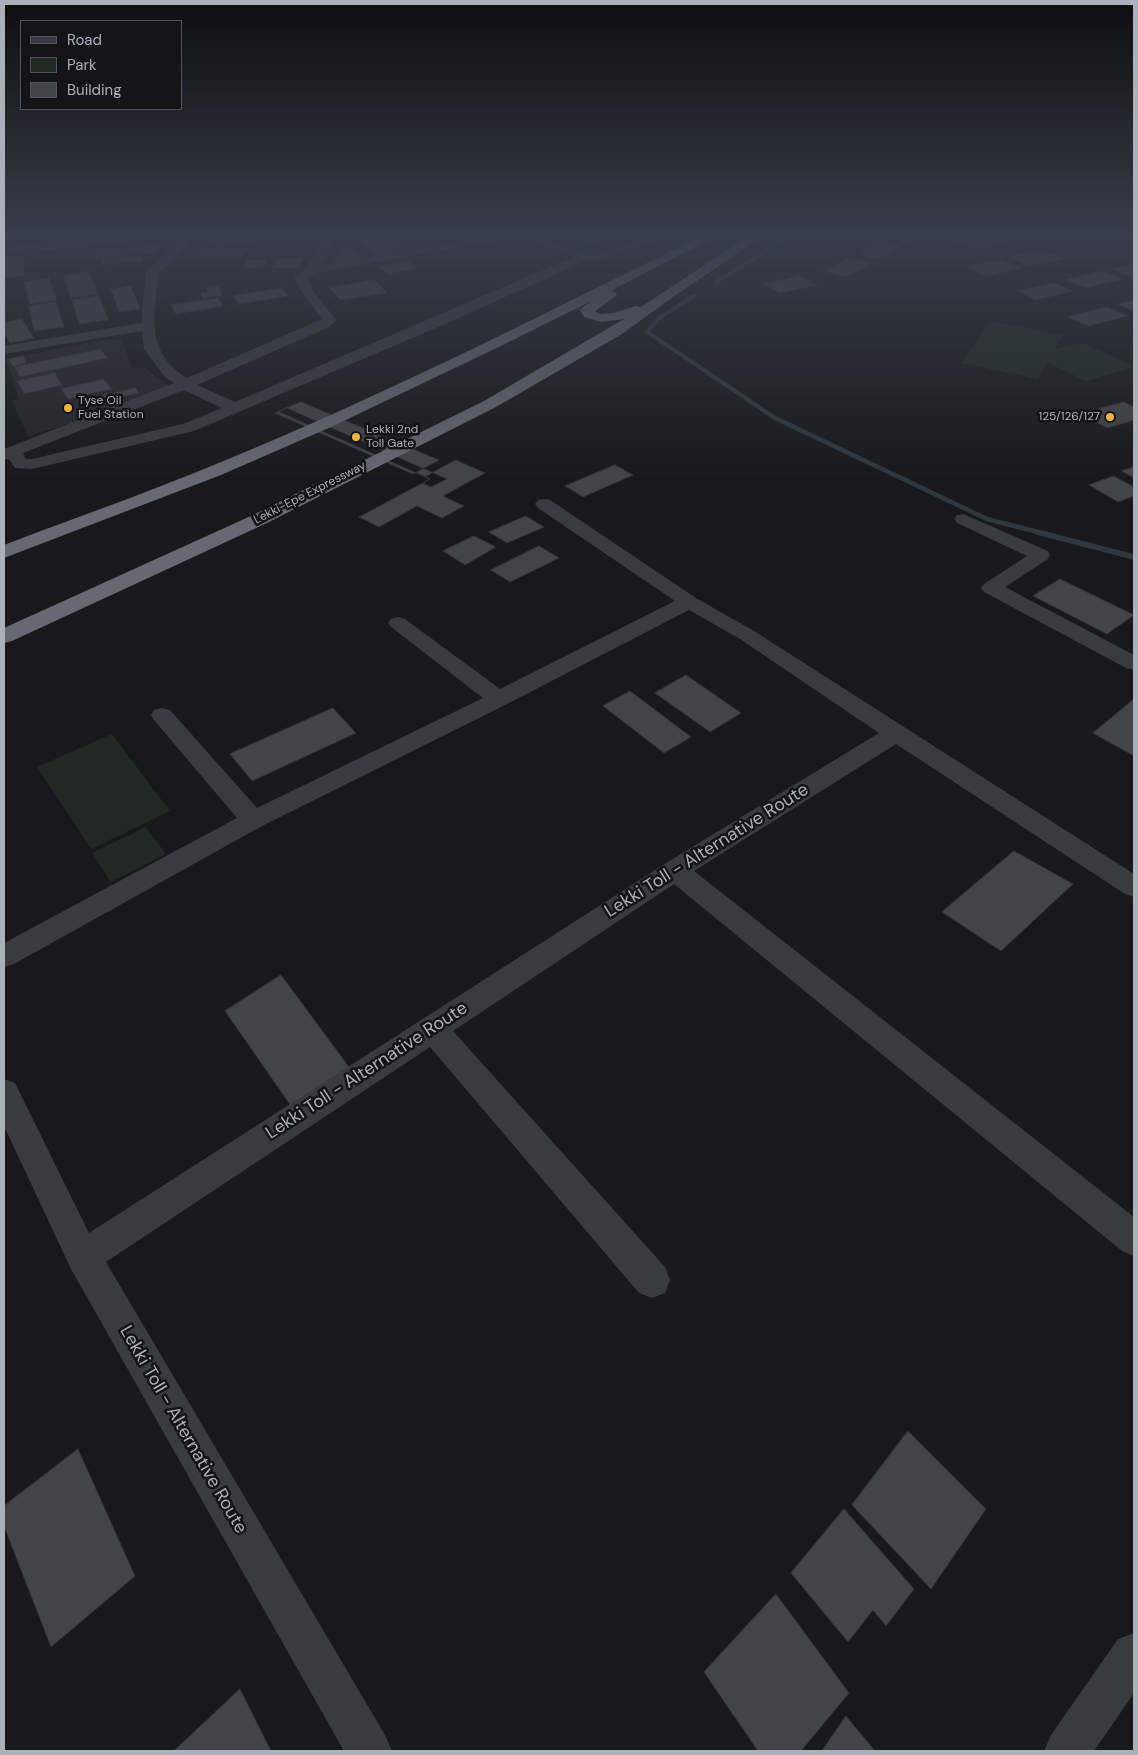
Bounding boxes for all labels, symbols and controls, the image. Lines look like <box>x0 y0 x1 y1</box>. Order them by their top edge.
legend <box>20 20 182 110</box>
text: Road <box>67 30 102 50</box>
text: Park <box>67 55 97 75</box>
text: Building <box>67 80 122 100</box>
place label: Tyse Oil Fuel Station <box>78 394 144 422</box>
marker: Tyse Oil Fuel Station <box>62 402 74 414</box>
place label: 125/126/127 <box>1038 410 1100 424</box>
marker: 125/126/127 <box>1104 411 1116 423</box>
place label: Lekki 2nd Toll Gate <box>366 423 418 451</box>
marker: Lekki 2nd Toll Gate <box>350 431 362 443</box>
street label: Lekki-Epe Expressway <box>252 459 368 527</box>
street label: Lekki Toll - Alternative Route <box>601 779 813 923</box>
street label: Lekki Toll - Alternative Route <box>262 998 472 1144</box>
street label: Lekki Toll - Alternative Route <box>115 1322 251 1538</box>

